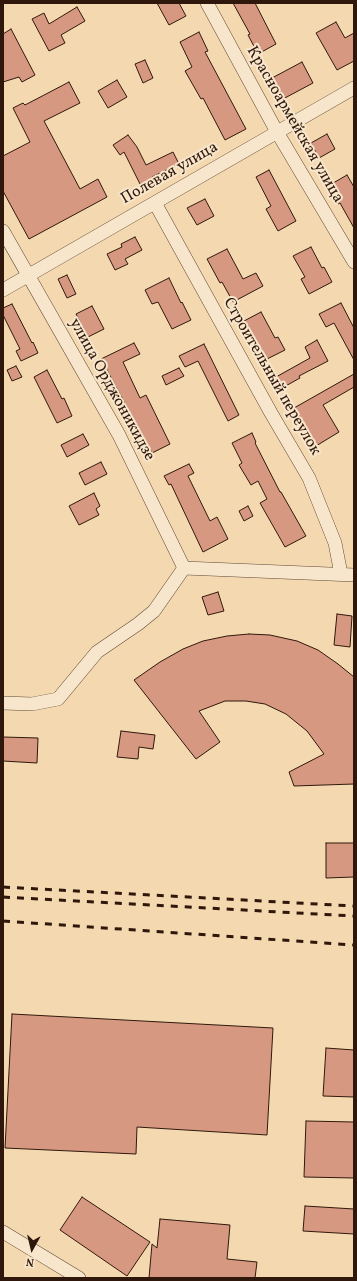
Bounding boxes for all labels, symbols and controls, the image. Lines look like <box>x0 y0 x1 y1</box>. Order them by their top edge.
street label: Красноармейская улица <box>241 43 347 207</box>
street label: Полевая улица <box>118 138 222 210</box>
street label: Строительный переулок <box>218 295 324 459</box>
street label: улица Орджоникидзе <box>64 315 158 465</box>
north arrow <box>12 1229 52 1269</box>
text: N <box>25 1253 35 1269</box>

